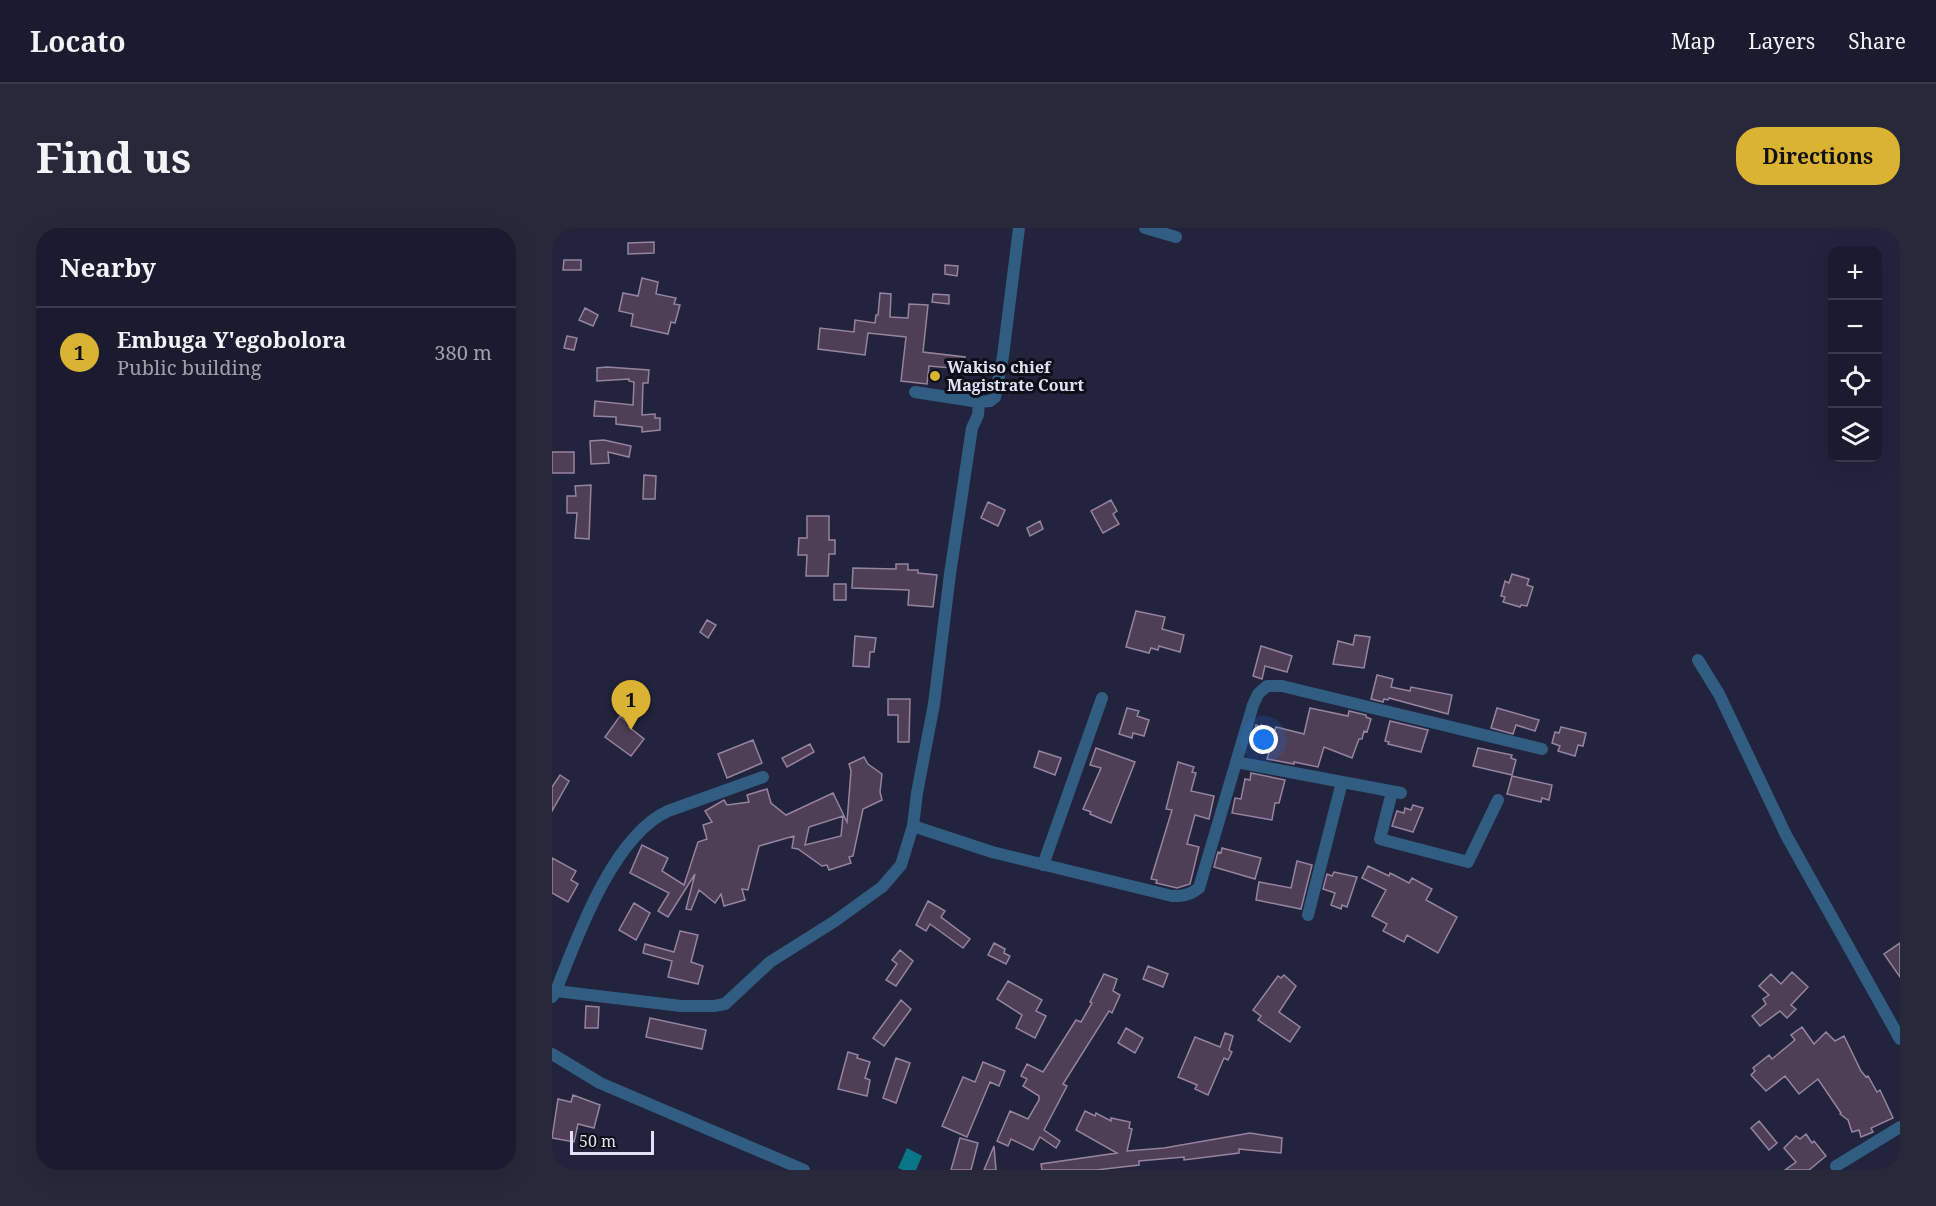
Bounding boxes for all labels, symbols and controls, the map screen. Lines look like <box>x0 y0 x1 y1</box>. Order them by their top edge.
text: Locato <box>30 22 126 60</box>
text: Map <box>1671 27 1715 55</box>
text: Layers <box>1748 27 1815 55</box>
text: Share <box>1848 27 1906 55</box>
button: Directions <box>1736 127 1900 185</box>
text: Find us <box>36 128 191 185</box>
map controls <box>1828 246 1882 462</box>
button: + <box>1828 246 1882 300</box>
text: Nearby <box>60 249 156 285</box>
button: − <box>1828 300 1882 354</box>
text: Embuga Y'egobolora <box>117 324 346 354</box>
text: 1 <box>74 339 85 366</box>
text: 380 m <box>434 339 492 366</box>
text: Public building <box>117 354 262 381</box>
button: locate <box>1828 354 1882 408</box>
place label: Wakiso chief Magistrate Court <box>947 356 1085 396</box>
marker: Wakiso chief Magistrate Court <box>928 369 942 383</box>
button: layers <box>1828 408 1882 462</box>
pin: 1 <box>612 680 650 730</box>
your location <box>1249 725 1278 754</box>
scale bar <box>570 1128 654 1156</box>
text: 50 m <box>579 1130 616 1152</box>

